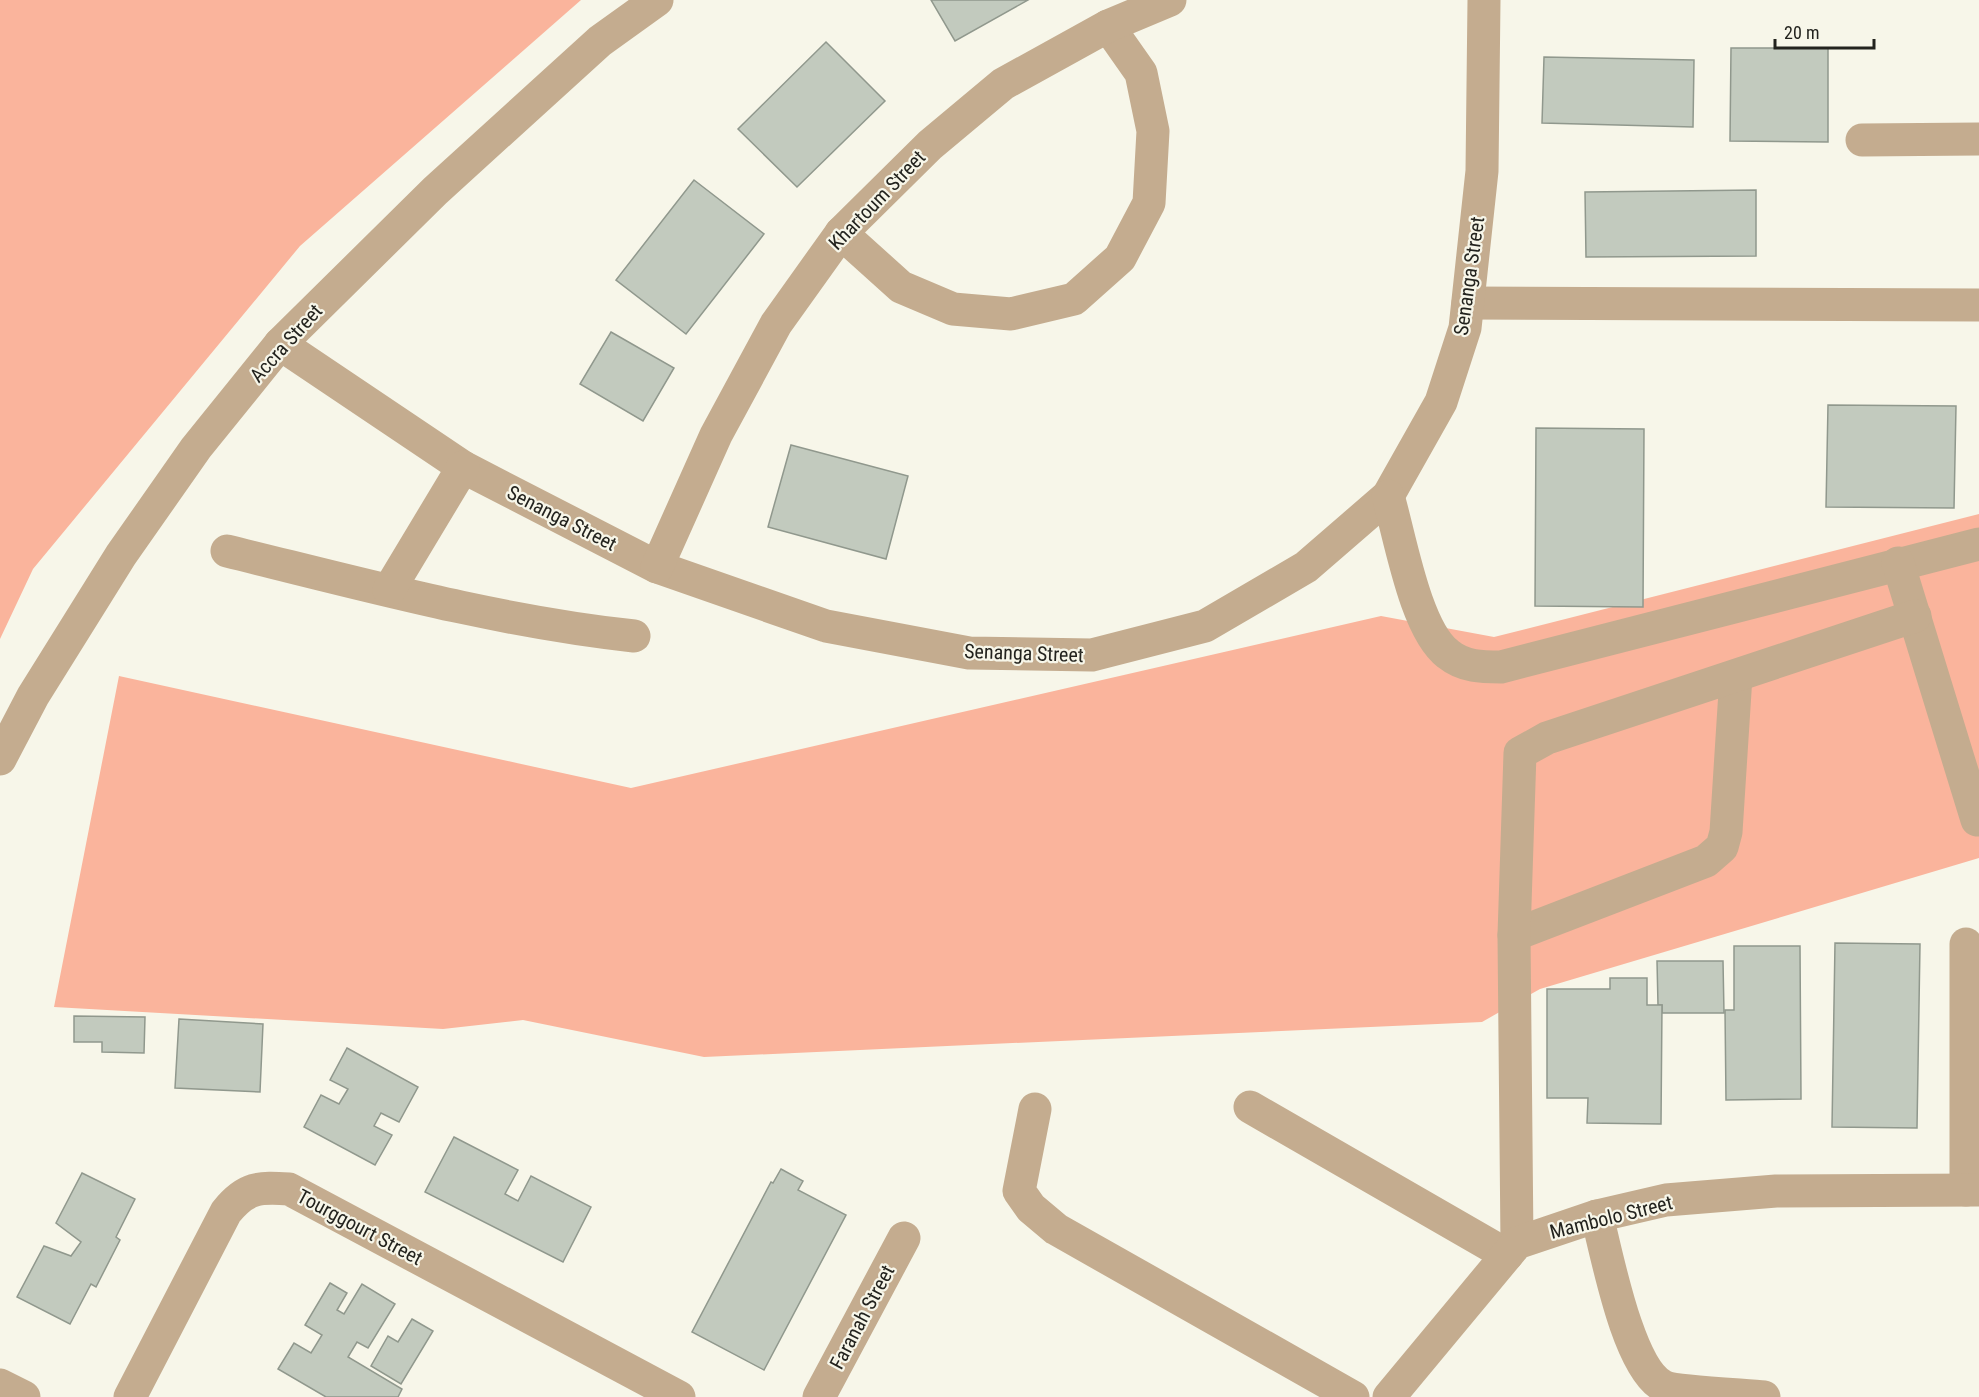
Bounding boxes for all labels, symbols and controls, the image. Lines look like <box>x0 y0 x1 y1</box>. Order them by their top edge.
scale bar <box>1775 12 1874 50</box>
text: 20 m <box>1784 22 1819 43</box>
street label: Khartoum Street <box>824 145 930 255</box>
street label: Senanga Street <box>1449 215 1489 337</box>
street label: Accra Street <box>245 299 327 387</box>
street label: Senanga Street <box>503 480 621 556</box>
street label: Senanga Street <box>964 639 1084 667</box>
street label: Tourggourt Street <box>293 1184 427 1270</box>
street label: Mambolo Street <box>1547 1190 1675 1244</box>
street label: Faranah Street <box>825 1261 900 1373</box>

